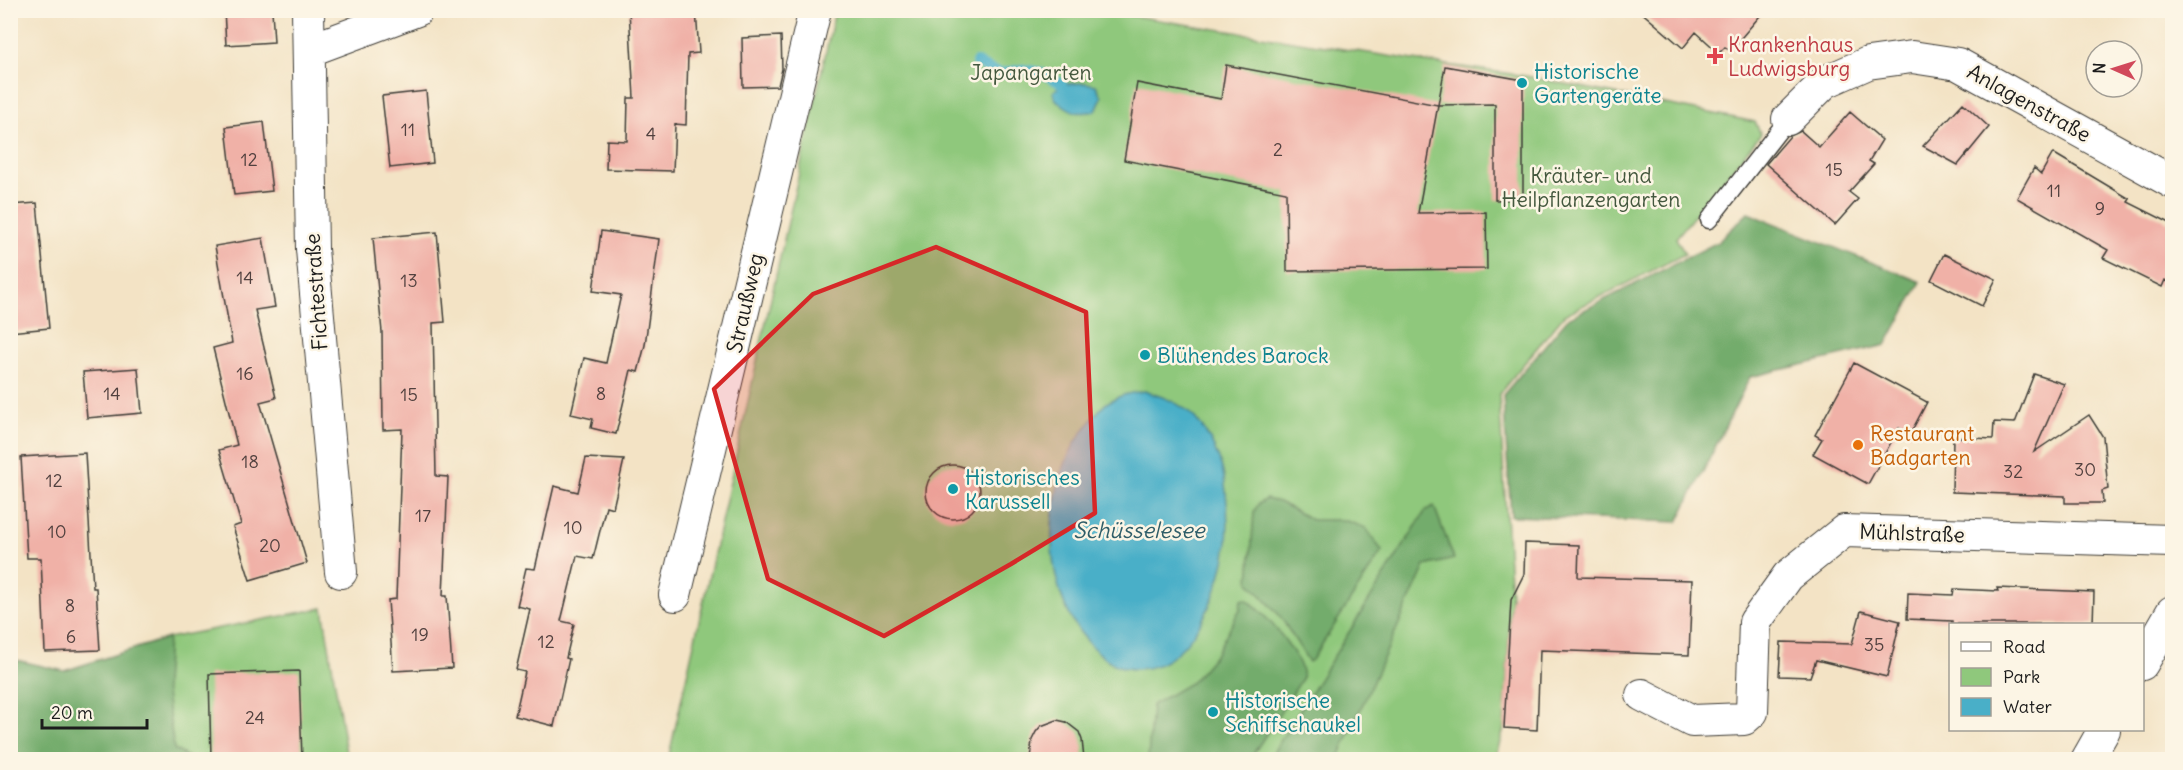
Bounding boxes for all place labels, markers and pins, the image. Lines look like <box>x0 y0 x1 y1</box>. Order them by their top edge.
place label: Krankenhaus Ludwigsburg <box>1728 31 1853 82</box>
marker: Krankenhaus Ludwigsburg <box>1706 47 1724 65</box>
place label: Historische Gartengeräte <box>1534 58 1662 109</box>
marker: Historische Gartengeräte <box>1515 76 1529 90</box>
place label: Blühendes Barock <box>1157 342 1329 369</box>
marker: Blühendes Barock <box>1138 348 1152 362</box>
place label: Restaurant Badgarten <box>1870 420 1974 471</box>
marker: Restaurant Badgarten <box>1851 438 1865 452</box>
place label: Historisches Karussell <box>965 464 1080 515</box>
marker: Historisches Karussell <box>946 482 960 496</box>
place label: Historische Schiffschaukel <box>1225 687 1361 738</box>
marker: Historische Schiffschaukel <box>1206 705 1220 719</box>

